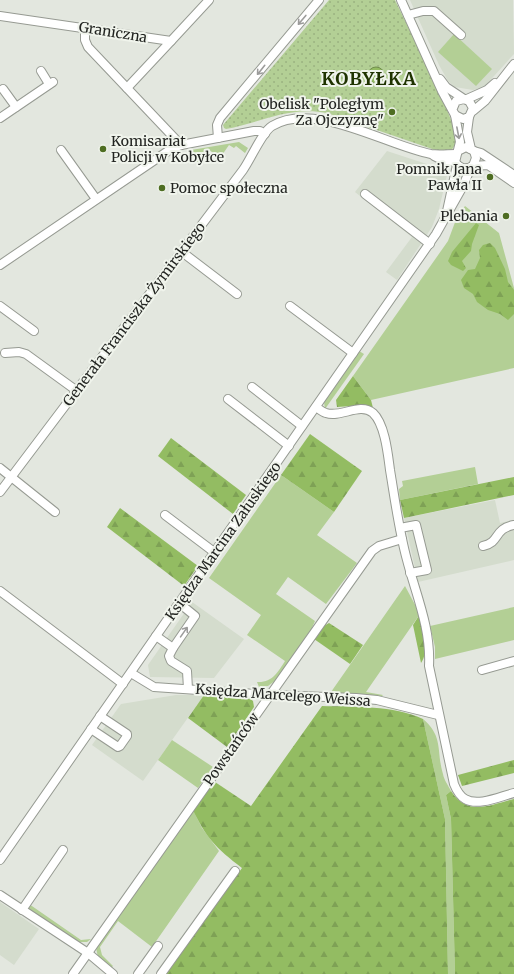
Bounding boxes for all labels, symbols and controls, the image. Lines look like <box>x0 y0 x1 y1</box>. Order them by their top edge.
one-way arrow <box>298 14 307 25</box>
street label: Graniczna <box>78 18 149 46</box>
one-way arrow <box>257 64 265 75</box>
district label: KOBYŁKA <box>321 67 417 90</box>
place label: Obelisk "Poległym Za Ojczyznę" <box>259 95 384 129</box>
marker: Obelisk "Poległym Za Ojczyznę" <box>387 107 397 117</box>
one-way arrow <box>454 126 462 139</box>
place label: Komisariat Policji w Kobyłce <box>111 132 224 166</box>
marker: Komisariat Policji w Kobyłce <box>98 144 108 154</box>
place label: Pomnik Jana Pawła II <box>396 160 482 194</box>
marker: Pomnik Jana Pawła II <box>485 172 495 182</box>
place label: Pomoc społeczna <box>170 179 288 197</box>
marker: Pomoc społeczna <box>157 183 167 193</box>
place label: Plebania <box>440 207 498 225</box>
marker: Plebania <box>501 211 511 221</box>
street label: Generała Franciszka Żymirskiego <box>59 218 209 410</box>
street label: Księdza Marcina Załuskiego <box>161 458 285 624</box>
one-way arrow <box>180 627 188 638</box>
street label: Księdza Marcelego Weissa <box>195 680 372 710</box>
street label: Powstańców <box>199 709 263 789</box>

